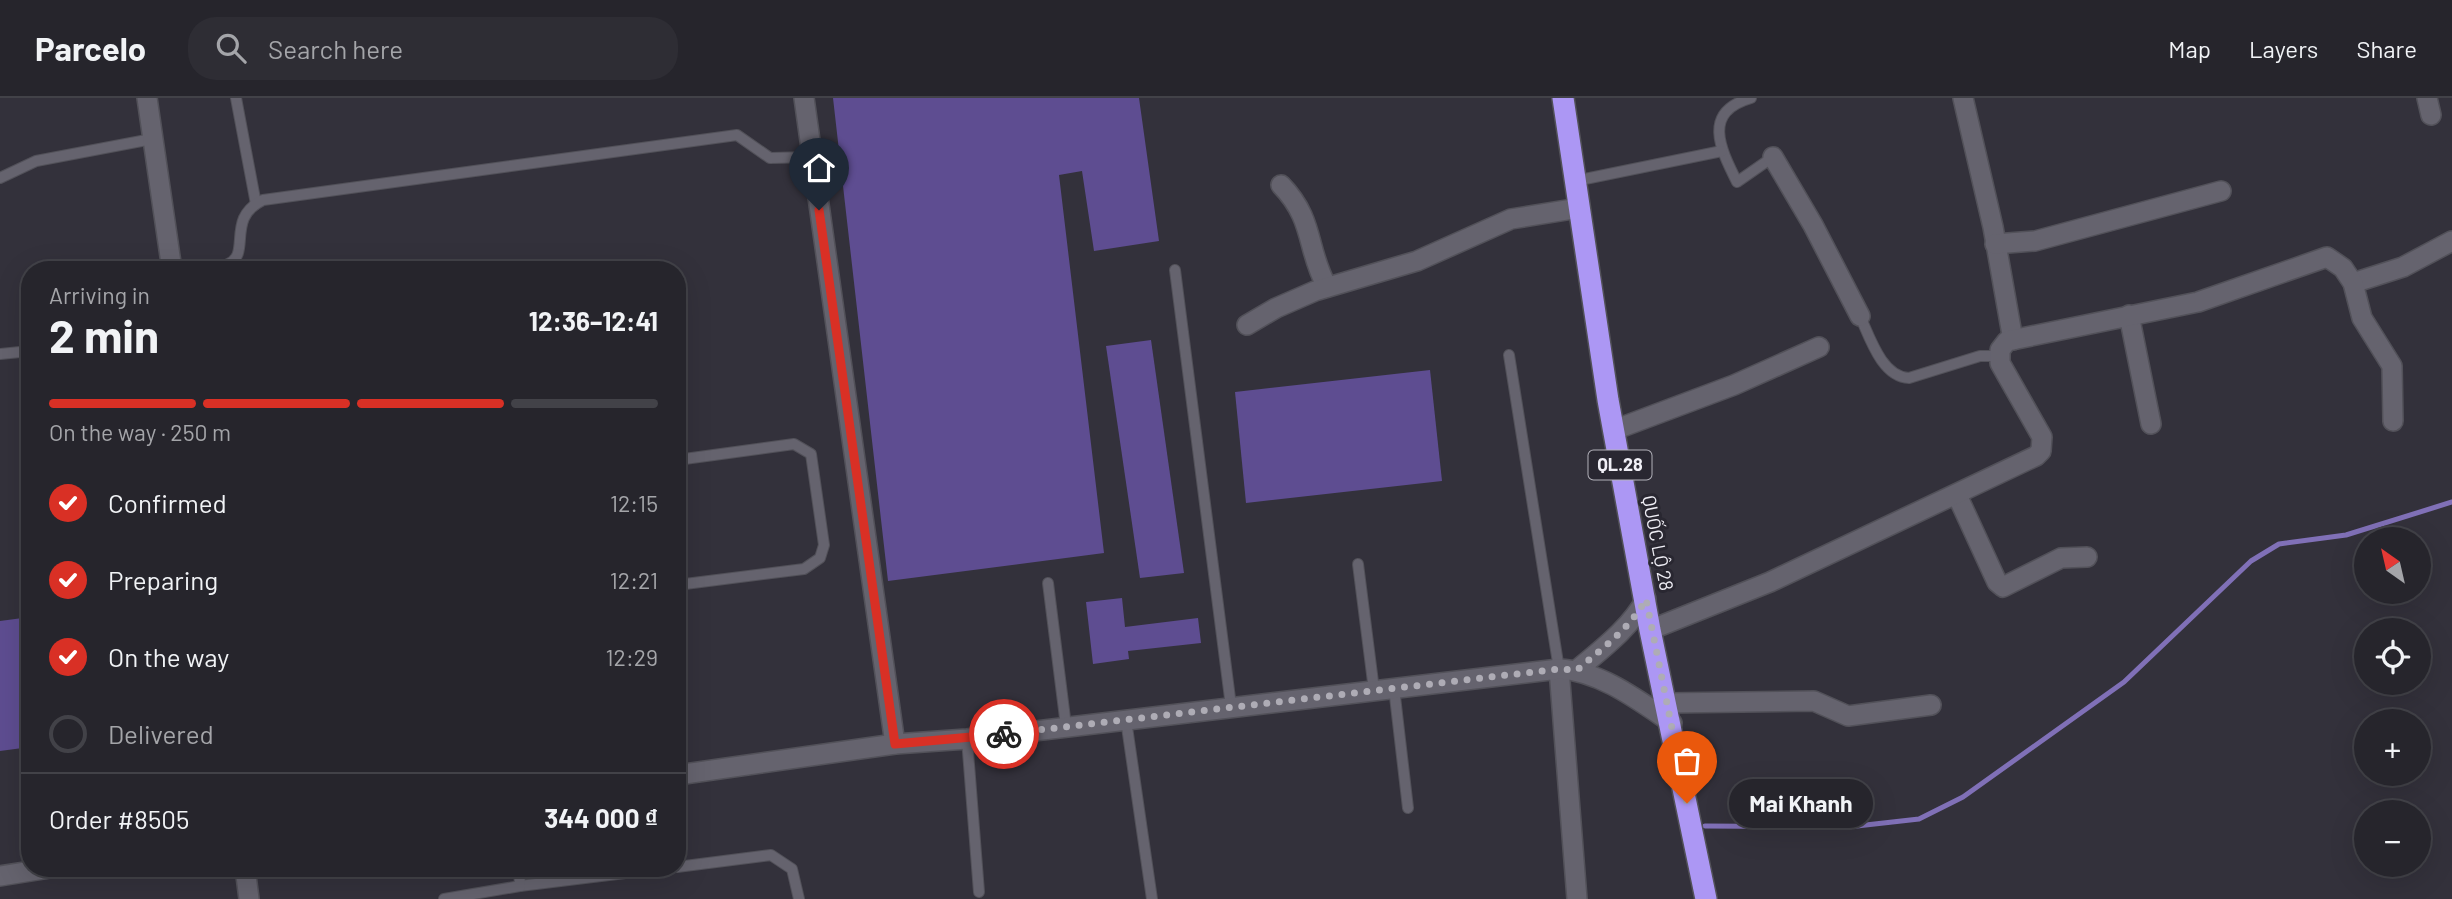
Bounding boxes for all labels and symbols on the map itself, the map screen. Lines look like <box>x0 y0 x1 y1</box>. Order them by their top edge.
pin <box>789 138 849 210</box>
road number: QL.28 <box>1588 450 1652 480</box>
street label: QUỐC LỘ 28 <box>1638 493 1679 593</box>
north arrow <box>2354 527 2431 604</box>
courier <box>969 699 1039 769</box>
pin <box>1657 731 1717 803</box>
callout: Mai Khanh <box>1729 778 1872 828</box>

